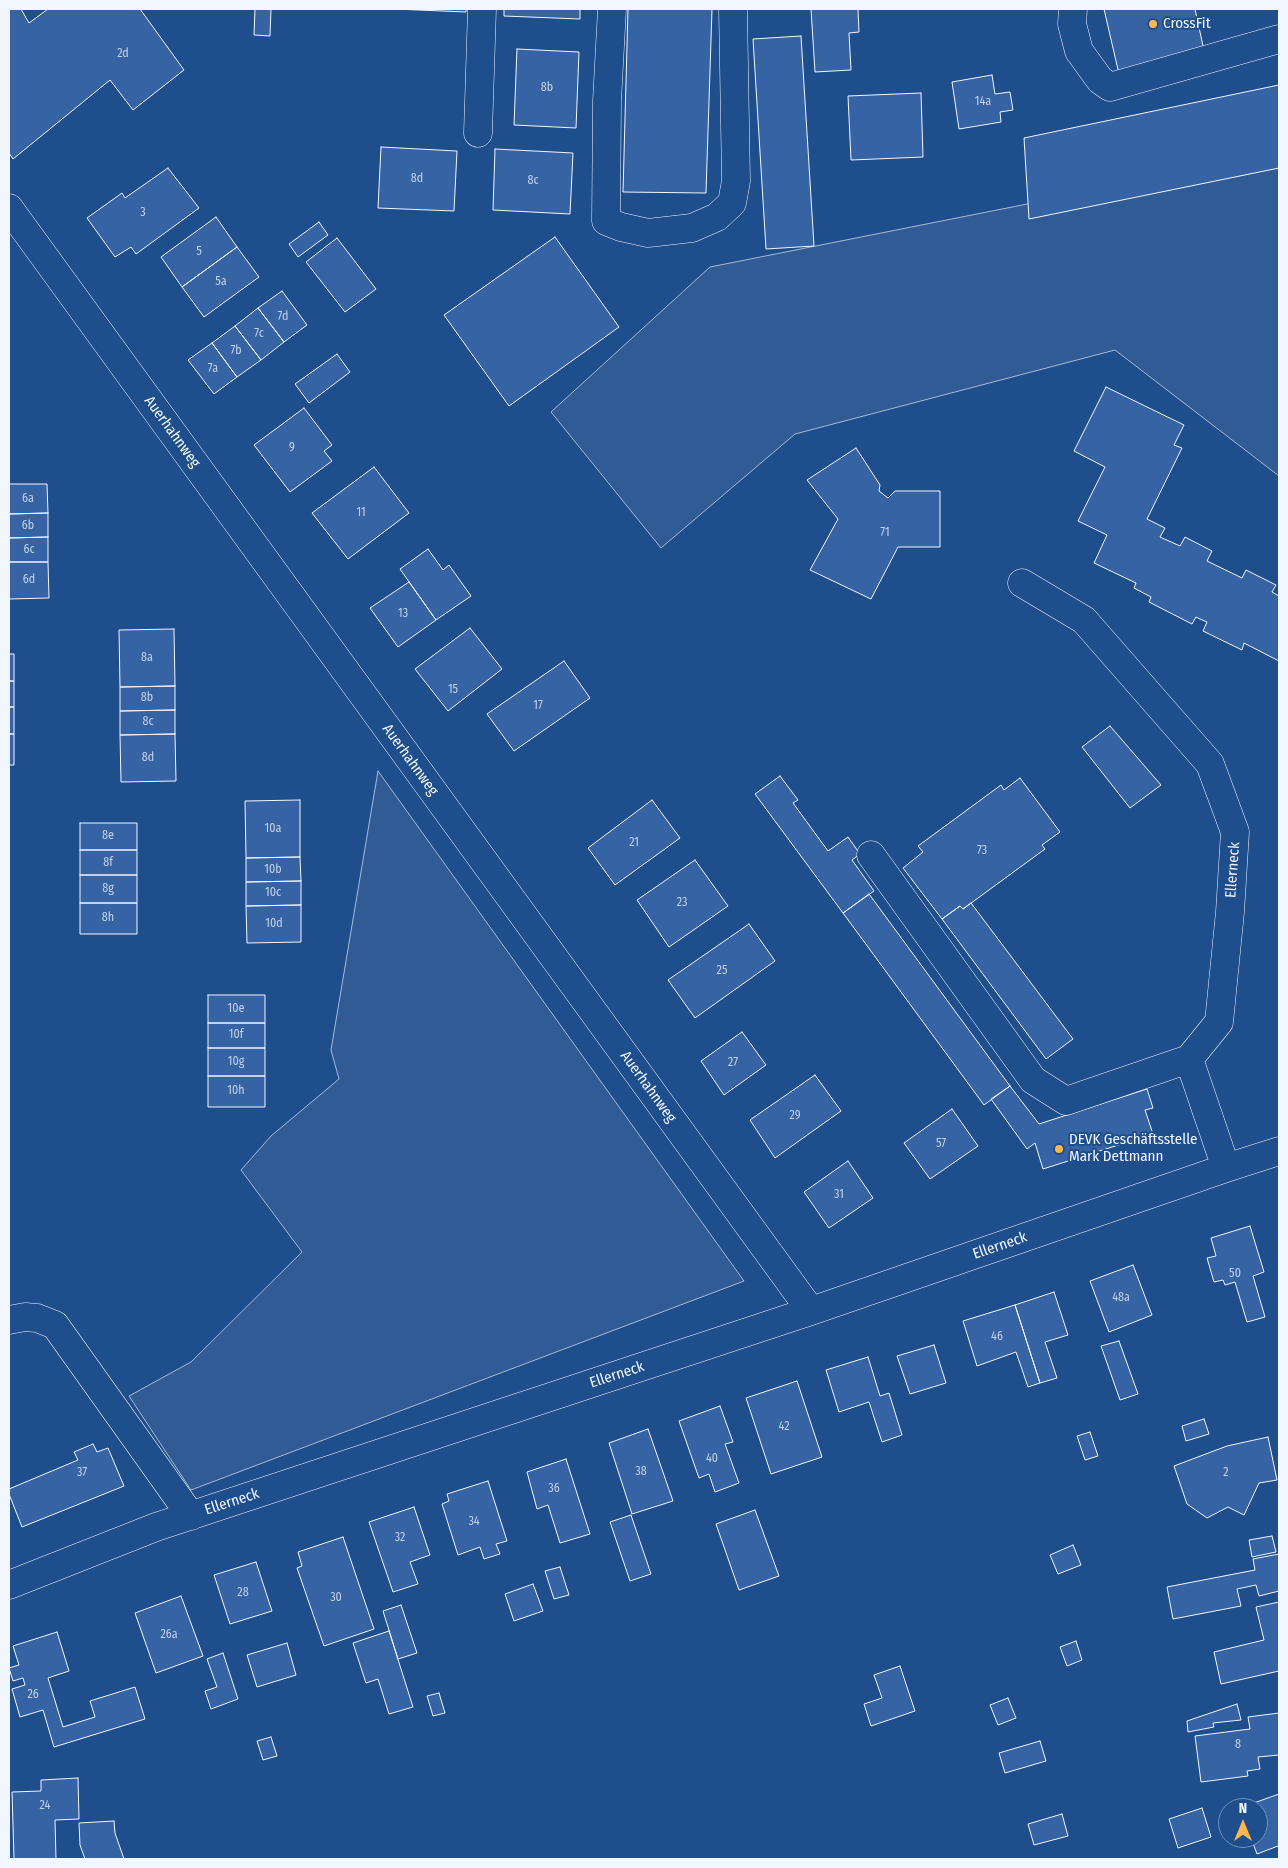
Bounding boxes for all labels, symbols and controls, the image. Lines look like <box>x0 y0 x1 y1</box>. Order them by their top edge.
place label: CrossFit <box>1163 15 1211 33</box>
marker: CrossFit <box>1147 18 1159 30</box>
house number: 2d <box>117 47 129 61</box>
house number: 8b <box>541 81 553 95</box>
house number: 14a <box>975 95 991 109</box>
house number: 8d <box>411 172 423 186</box>
house number: 8c <box>527 174 539 188</box>
house number: 3 <box>140 206 146 220</box>
house number: 5 <box>196 245 202 259</box>
house number: 5a <box>215 275 227 289</box>
house number: 7d <box>278 310 288 324</box>
house number: 7c <box>254 327 264 341</box>
house number: 7b <box>230 344 242 358</box>
house number: 7a <box>208 362 218 376</box>
street label: Auerhahnweg <box>140 393 204 471</box>
house number: 9 <box>289 441 295 455</box>
house number: 6a <box>22 492 34 506</box>
house number: 11 <box>356 506 366 520</box>
house number: 6b <box>22 519 34 533</box>
house number: 71 <box>880 526 890 540</box>
house number: 6c <box>23 543 35 557</box>
house number: 6d <box>23 573 35 587</box>
house number: 13 <box>398 607 408 621</box>
house number: 8a <box>141 651 153 665</box>
house number: 15 <box>448 683 458 697</box>
house number: 8b <box>141 691 153 705</box>
house number: 17 <box>533 699 543 713</box>
house number: 8c <box>142 715 154 729</box>
street label: Auerhahnweg <box>378 721 442 799</box>
house number: 8d <box>142 751 154 765</box>
house number: 10a <box>265 822 281 836</box>
house number: 8e <box>102 829 114 843</box>
house number: 21 <box>629 836 639 850</box>
street label: Ellerneck <box>1222 841 1244 899</box>
house number: 73 <box>977 844 987 858</box>
house number: 8f <box>103 856 113 870</box>
house number: 10b <box>264 863 282 877</box>
house number: 8g <box>102 882 114 896</box>
house number: 10c <box>265 886 281 900</box>
house number: 23 <box>677 896 687 910</box>
house number: 8h <box>102 911 114 925</box>
house number: 10d <box>265 917 283 931</box>
house number: 25 <box>717 964 727 978</box>
house number: 10e <box>228 1002 244 1016</box>
house number: 10f <box>229 1028 243 1042</box>
street label: Auerhahnweg <box>616 1048 680 1126</box>
house number: 10g <box>228 1055 244 1069</box>
house number: 27 <box>728 1056 738 1070</box>
house number: 10h <box>227 1084 245 1098</box>
house number: 29 <box>789 1109 801 1123</box>
place label: DEVK Geschäftsstelle Mark Dettmann <box>1069 1131 1197 1166</box>
house number: 57 <box>936 1137 946 1151</box>
marker: DEVK Geschäftsstelle Mark Dettmann <box>1053 1143 1065 1155</box>
house number: 31 <box>834 1188 844 1202</box>
street label: Ellerneck <box>971 1228 1029 1264</box>
house number: 50 <box>1229 1267 1241 1281</box>
house number: 48a <box>1112 1291 1130 1305</box>
house number: 46 <box>991 1330 1003 1344</box>
street label: Ellerneck <box>588 1358 646 1392</box>
house number: 42 <box>779 1420 789 1434</box>
house number: 40 <box>706 1452 718 1466</box>
house number: 38 <box>635 1465 647 1479</box>
house number: 37 <box>77 1466 87 1480</box>
house number: 2 <box>1223 1466 1229 1480</box>
house number: 36 <box>548 1482 560 1496</box>
street label: Ellerneck <box>203 1485 261 1519</box>
house number: 34 <box>468 1515 480 1529</box>
house number: 32 <box>395 1531 405 1545</box>
house number: 28 <box>237 1586 249 1600</box>
house number: 30 <box>330 1591 342 1605</box>
house number: 26a <box>160 1628 178 1642</box>
house number: 26 <box>27 1688 39 1702</box>
house number: 8 <box>1235 1738 1241 1752</box>
north arrow <box>1218 1798 1268 1848</box>
house number: 24 <box>40 1799 50 1813</box>
text: N <box>1239 1800 1247 1817</box>

